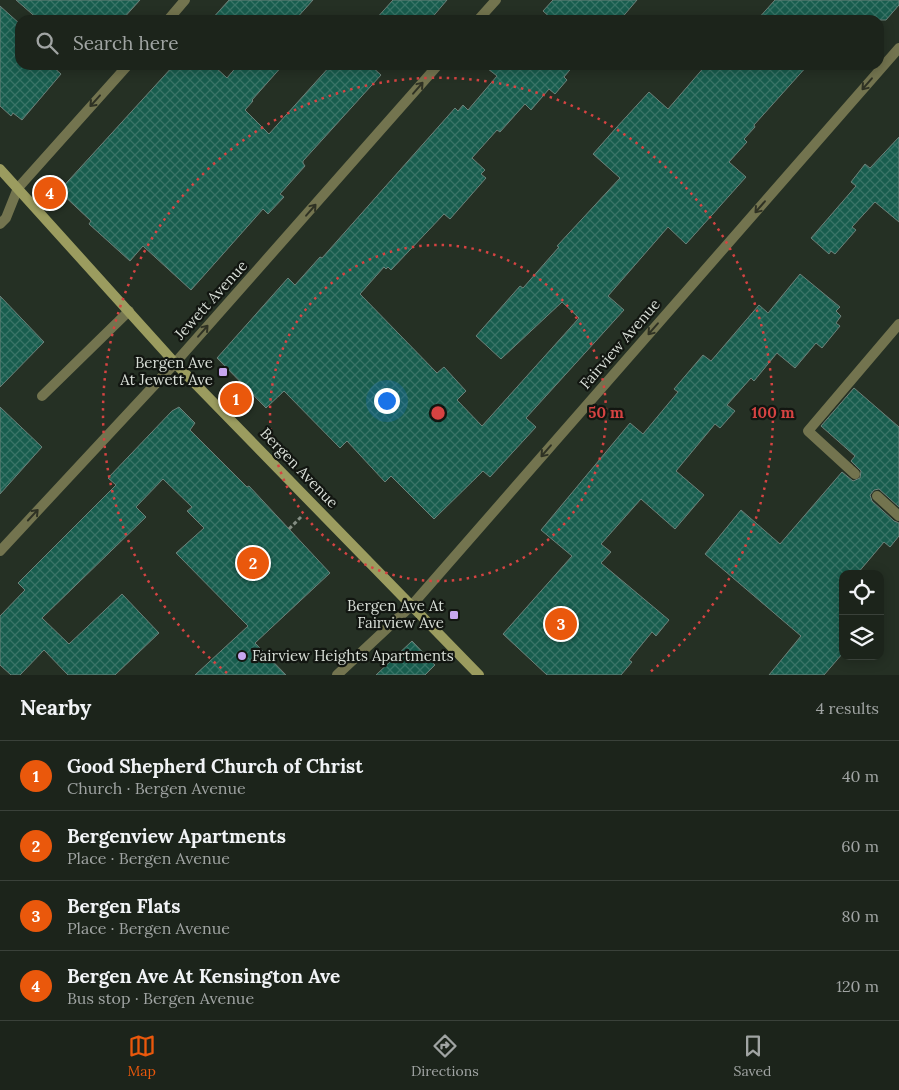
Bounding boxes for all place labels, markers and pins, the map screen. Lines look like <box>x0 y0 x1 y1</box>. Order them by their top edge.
pin: 4 <box>34 174 66 212</box>
place label: Bergen Ave At Jewett Ave <box>119 353 213 389</box>
marker: Bergen Ave At Jewett Ave <box>217 366 229 378</box>
pin: 1 <box>220 380 252 418</box>
centre of rings <box>429 404 447 422</box>
pin: 2 <box>237 544 269 582</box>
place label: Bergen Ave At Fairview Ave <box>347 596 444 632</box>
pin: 3 <box>545 605 577 643</box>
marker: Bergen Ave At Fairview Ave <box>448 609 460 621</box>
place label: Fairview Heights Apartments <box>252 646 454 665</box>
marker: Fairview Heights Apartments <box>236 650 248 662</box>

